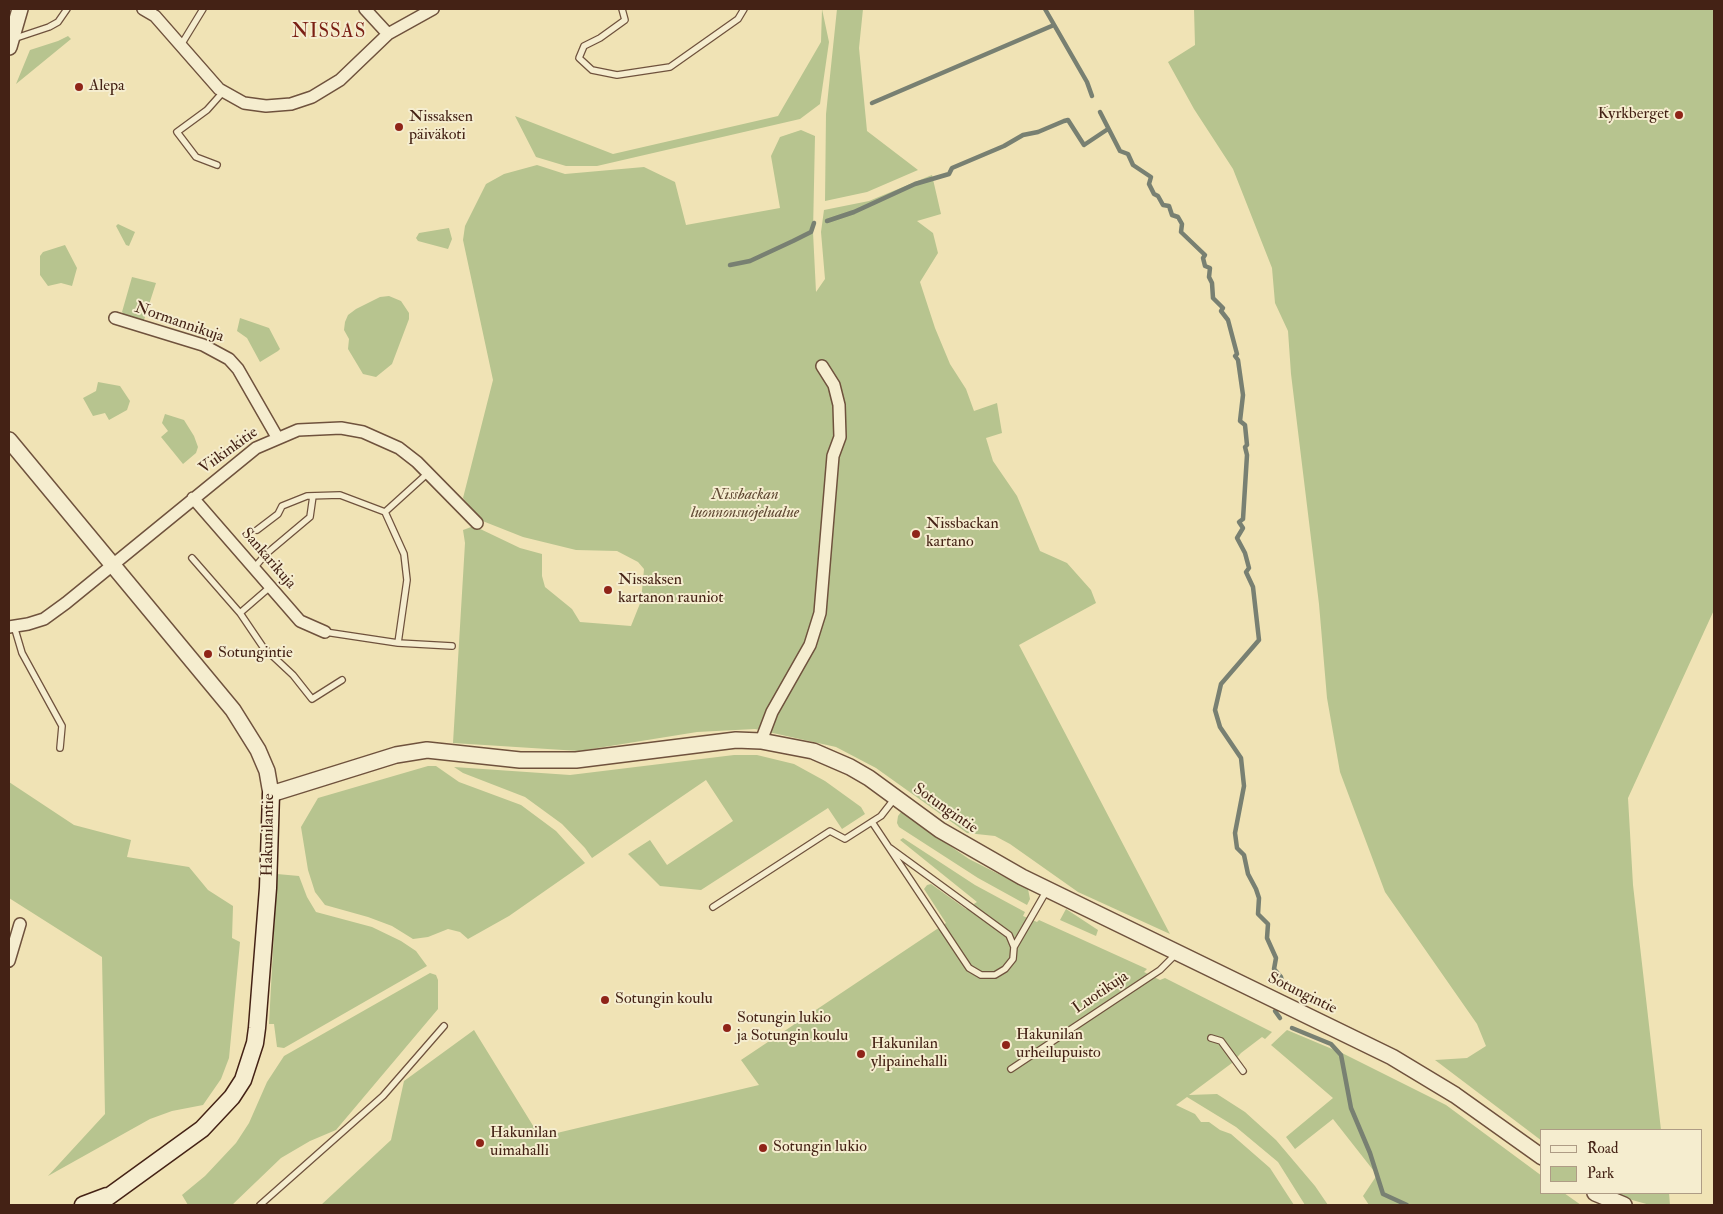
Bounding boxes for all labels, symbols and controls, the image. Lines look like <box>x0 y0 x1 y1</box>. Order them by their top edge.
district label: NISSAS <box>291 22 367 44</box>
place label: Alepa <box>89 77 125 97</box>
marker: Alepa <box>73 81 85 93</box>
place label: Kyrkberget <box>1598 105 1669 125</box>
place label: Nissaksen päiväkoti <box>409 108 473 146</box>
marker: Kyrkberget <box>1673 109 1685 121</box>
marker: Nissaksen päiväkoti <box>393 121 405 133</box>
street label: Normannikuja <box>132 299 226 347</box>
street label: Viikinkitie <box>196 423 262 479</box>
park label: Nissbackan luonnonsuojelualue <box>691 486 799 524</box>
place label: Nissbackan kartano <box>926 515 999 553</box>
street label: Sankarikuja <box>236 525 300 593</box>
marker: Nissbackan kartano <box>910 528 922 540</box>
place label: Nissaksen kartanon rauniot <box>618 571 723 609</box>
marker: Nissaksen kartanon rauniot <box>602 584 614 596</box>
place label: Sotungintie <box>218 644 293 664</box>
marker: Sotungintie <box>202 648 214 660</box>
street label: Sotungintie <box>909 780 981 838</box>
street label: Hakunilantie <box>259 793 279 877</box>
street label: Luotikuja <box>1069 967 1133 1019</box>
street label: Sotungintie <box>1264 969 1340 1019</box>
place label: Sotungin koulu <box>615 990 713 1010</box>
marker: Sotungin koulu <box>599 994 611 1006</box>
place label: Sotungin lukio ja Sotungin koulu <box>737 1009 848 1047</box>
marker: Sotungin lukio ja Sotungin koulu <box>721 1022 733 1034</box>
place label: Hakunilan urheilupuisto <box>1016 1026 1101 1064</box>
place label: Hakunilan ylipainehalli <box>871 1035 948 1073</box>
marker: Hakunilan urheilupuisto <box>1000 1039 1012 1051</box>
marker: Hakunilan ylipainehalli <box>855 1048 867 1060</box>
place label: Hakunilan uimahalli <box>490 1124 557 1162</box>
legend <box>1540 1129 1703 1194</box>
marker: Hakunilan uimahalli <box>474 1137 486 1149</box>
place label: Sotungin lukio <box>773 1138 867 1158</box>
text: Road <box>1587 1139 1618 1158</box>
marker: Sotungin lukio <box>757 1142 769 1154</box>
text: Park <box>1587 1164 1614 1183</box>

